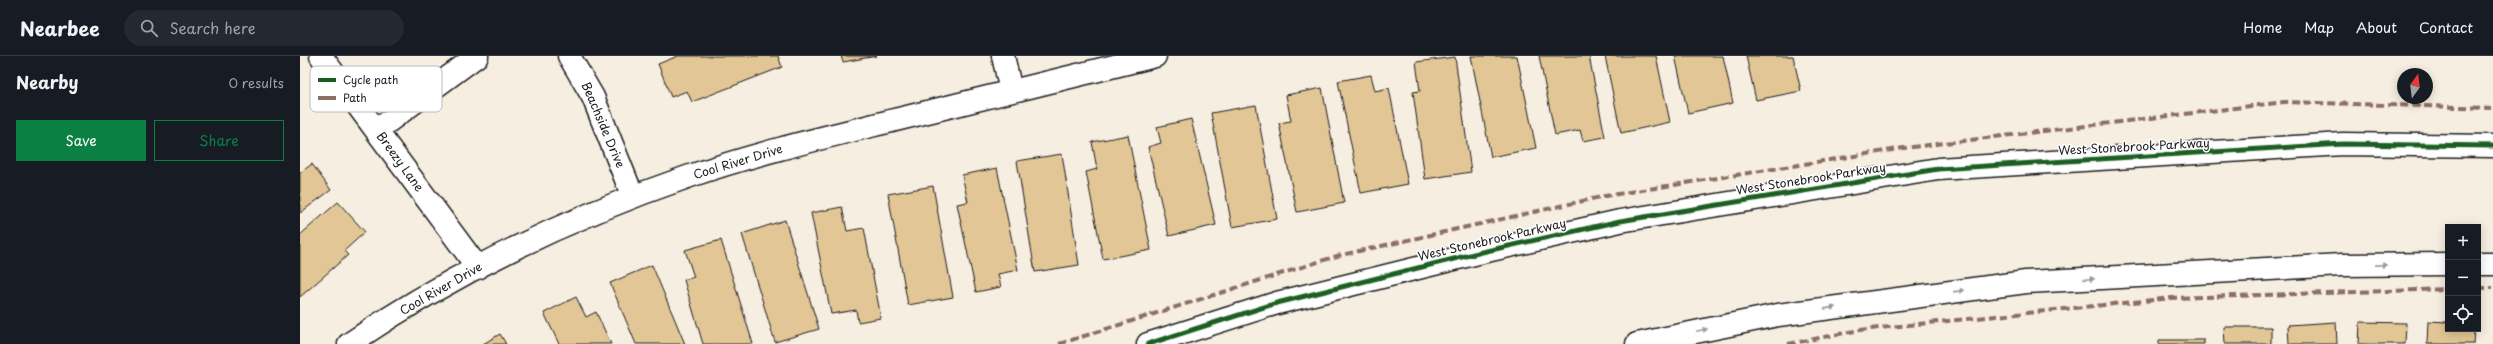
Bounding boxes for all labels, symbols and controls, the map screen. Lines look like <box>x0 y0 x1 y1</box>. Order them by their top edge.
search box <box>124 10 404 46</box>
text: Nearbee <box>20 14 100 42</box>
text: Search here <box>170 16 255 39</box>
icon: search <box>138 17 160 39</box>
text: Home <box>2243 17 2282 38</box>
text: Map <box>2304 17 2334 38</box>
text: About <box>2356 17 2397 38</box>
text: Contact <box>2419 17 2473 38</box>
legend <box>310 66 442 112</box>
north arrow <box>2397 68 2433 104</box>
text: Nearby <box>16 69 78 95</box>
text: Cycle path <box>343 71 398 88</box>
text: 0 results <box>229 73 284 92</box>
street label: Beachside Drive <box>578 79 630 171</box>
text: Path <box>343 89 367 106</box>
button: Save <box>16 120 146 161</box>
button: Share <box>154 120 284 161</box>
street label: Breezy Lane <box>373 128 429 195</box>
street label: West Stonebrook Parkway <box>2058 133 2210 159</box>
street label: Cool River Drive <box>691 139 785 183</box>
street label: West Stonebrook Parkway <box>1735 157 1887 199</box>
street label: West Stonebrook Parkway <box>1416 213 1568 265</box>
map controls <box>2445 224 2481 332</box>
button: + <box>2445 224 2481 260</box>
street label: Cool River Drive <box>396 257 485 319</box>
button: − <box>2445 260 2481 296</box>
one-way arrow <box>2375 262 2388 268</box>
one-way arrow <box>2083 275 2095 282</box>
one-way arrow <box>1953 288 1965 294</box>
button: locate <box>2445 296 2481 332</box>
one-way arrow <box>1824 305 1836 311</box>
one-way arrow <box>1696 327 1709 333</box>

